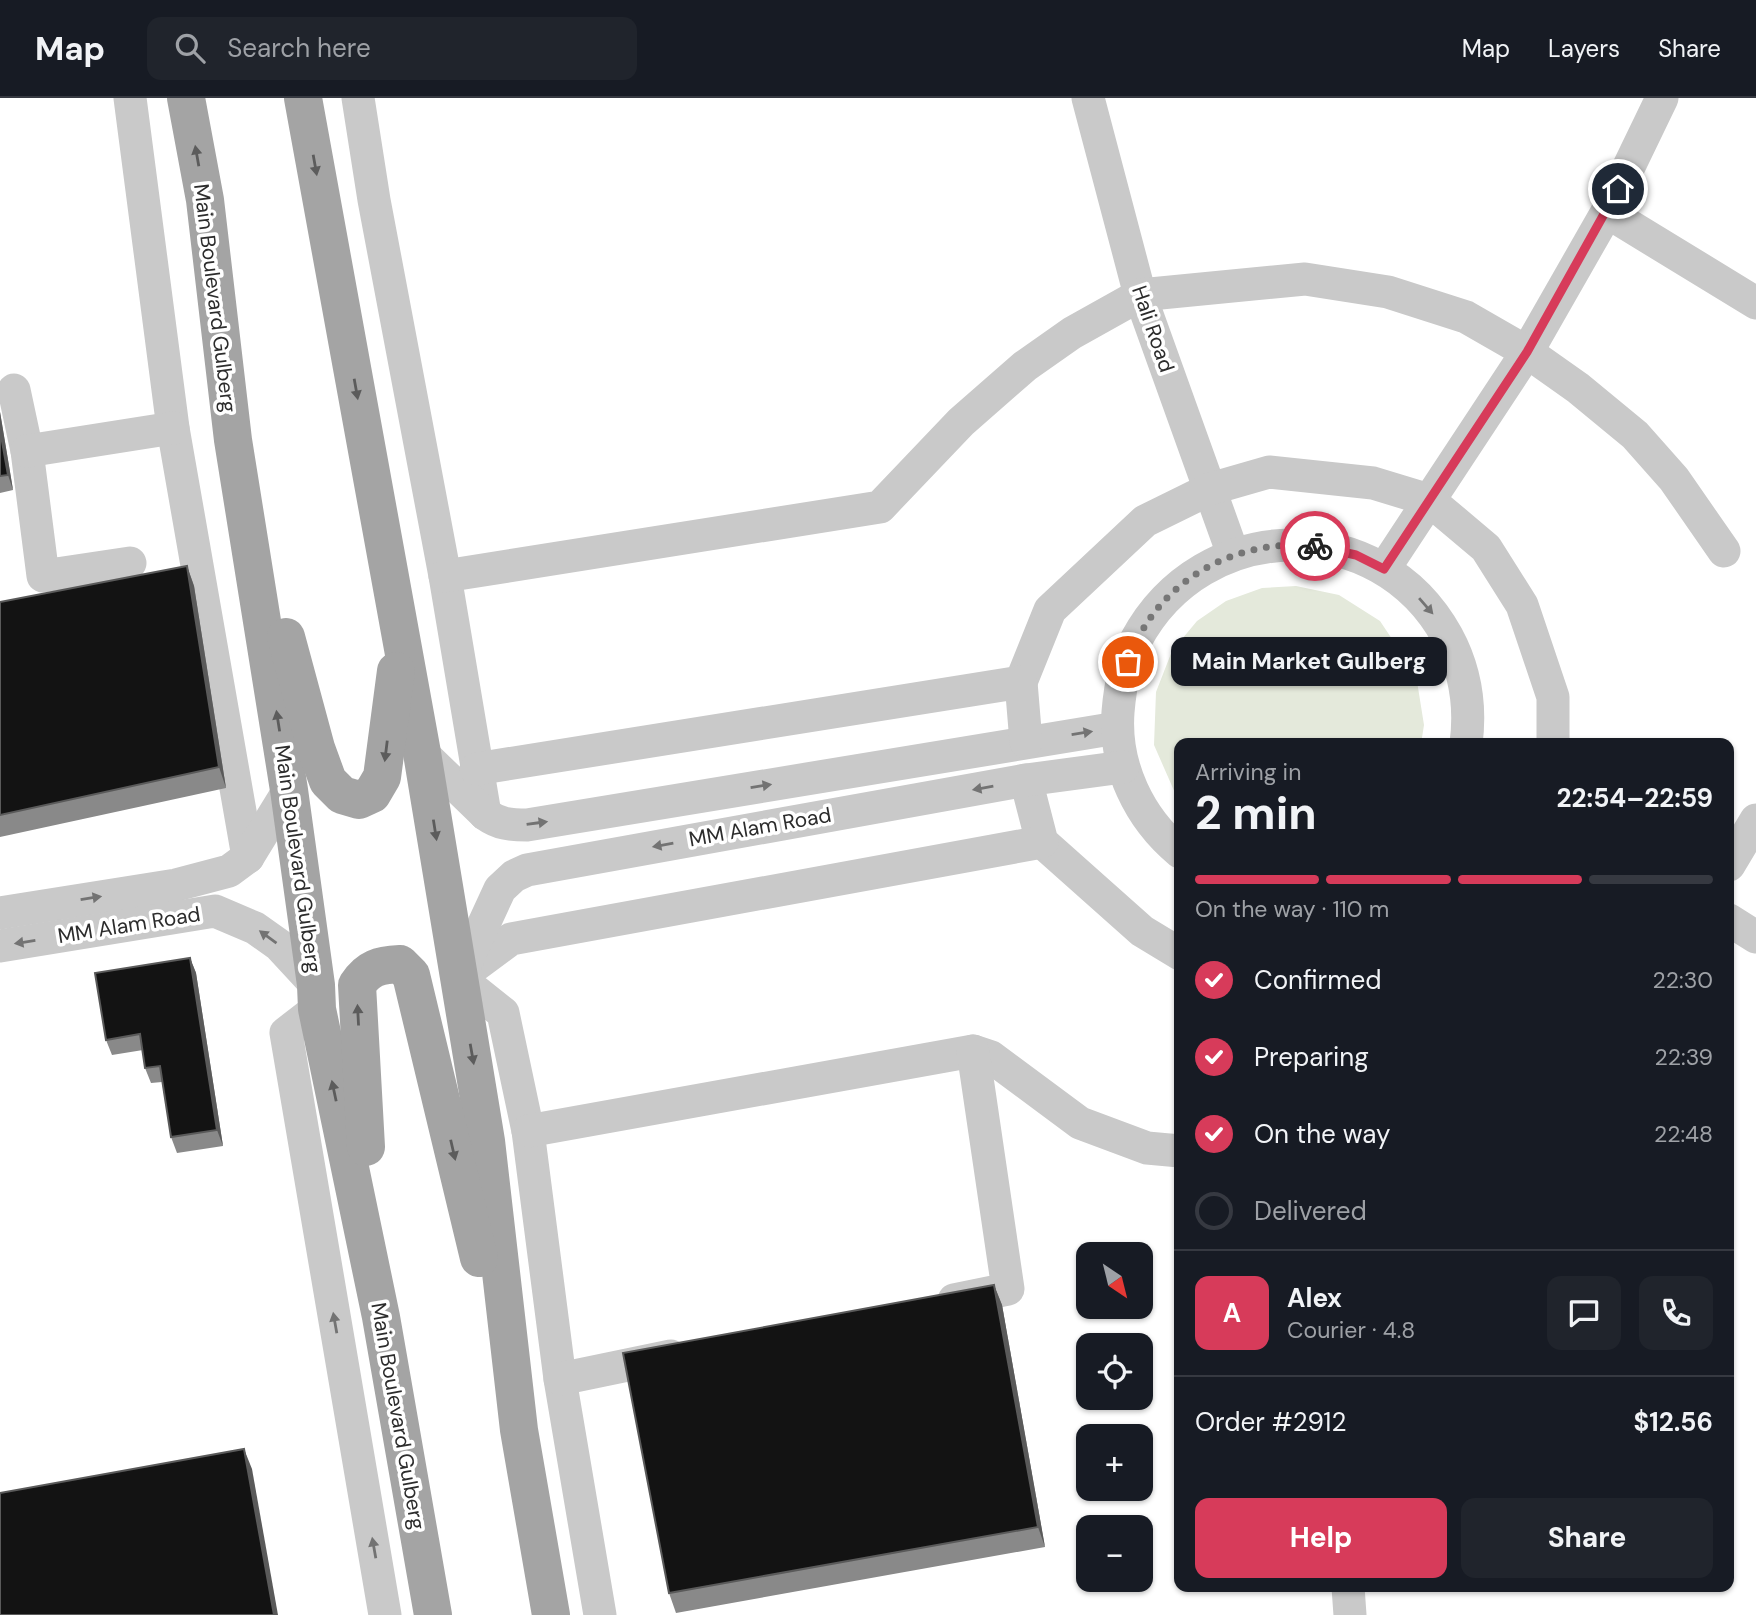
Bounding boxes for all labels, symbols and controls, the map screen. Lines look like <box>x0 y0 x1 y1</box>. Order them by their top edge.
search box <box>147 17 637 80</box>
text: Map <box>35 27 105 70</box>
icon: search <box>171 29 209 67</box>
text: Search here <box>227 31 371 65</box>
text: Map <box>1462 33 1510 64</box>
text: Layers <box>1548 33 1620 64</box>
text: Share <box>1658 33 1721 64</box>
one-way arrow <box>191 145 202 167</box>
one-way arrow <box>310 154 321 176</box>
pin <box>1588 159 1648 219</box>
icon: home <box>1599 170 1637 208</box>
street label: Main Boulevard Gulberg <box>187 182 243 414</box>
street label: Hali Road <box>1125 282 1181 376</box>
one-way arrow <box>351 378 362 400</box>
courier <box>1280 511 1350 581</box>
icon: bike <box>1296 527 1334 565</box>
one-way arrow <box>1418 597 1434 614</box>
pin <box>1098 632 1158 692</box>
callout: Main Market Gulberg <box>1170 638 1446 686</box>
icon: bag <box>1109 643 1147 681</box>
text: Main Market Gulberg <box>1192 646 1426 676</box>
one-way arrow <box>272 710 283 732</box>
one-way arrow <box>1071 727 1093 738</box>
one-way arrow <box>380 740 391 762</box>
street label: Main Boulevard Gulberg <box>268 743 328 975</box>
text: Arriving in <box>1195 757 1301 787</box>
one-way arrow <box>750 780 772 791</box>
text: 22:54–22:59 <box>1557 781 1713 815</box>
one-way arrow <box>972 783 994 794</box>
text: 2 min <box>1195 783 1317 843</box>
street label: MM Alam Road <box>687 801 833 853</box>
one-way arrow <box>526 817 548 828</box>
one-way arrow <box>430 819 441 841</box>
one-way arrow <box>652 839 674 850</box>
one-way arrow <box>81 892 103 903</box>
text: On the way · 110 m <box>1195 894 1389 924</box>
street label: MM Alam Road <box>56 900 202 950</box>
one-way arrow <box>259 930 277 944</box>
one-way arrow <box>14 937 36 948</box>
icon: check <box>1195 961 1233 999</box>
text: Confirmed <box>1254 963 1381 997</box>
text: 22:30 <box>1653 965 1713 995</box>
one-way arrow <box>352 1003 363 1025</box>
icon: check <box>1195 1038 1233 1076</box>
text: Preparing <box>1254 1040 1369 1074</box>
text: 22:39 <box>1654 1042 1713 1072</box>
one-way arrow <box>467 1044 478 1066</box>
one-way arrow <box>329 1080 340 1102</box>
icon: check <box>1195 1115 1233 1153</box>
text: On the way <box>1254 1117 1390 1151</box>
text: 22:48 <box>1654 1119 1713 1149</box>
one-way arrow <box>448 1139 459 1161</box>
text: Delivered <box>1254 1194 1367 1228</box>
north arrow <box>1076 1242 1153 1320</box>
map controls <box>1076 1242 1153 1592</box>
button: chat <box>1547 1276 1621 1350</box>
button: phone <box>1639 1276 1713 1350</box>
text: Alex <box>1287 1281 1342 1315</box>
text: A <box>1223 1296 1241 1330</box>
street label: Main Boulevard Gulberg <box>364 1300 432 1532</box>
one-way arrow <box>329 1312 340 1334</box>
text: Courier · 4.8 <box>1287 1315 1415 1345</box>
button: locate <box>1076 1333 1153 1410</box>
text: Order #2912 <box>1195 1405 1346 1439</box>
text: $12.56 <box>1634 1405 1713 1439</box>
button: + <box>1076 1424 1153 1501</box>
button: Help <box>1195 1498 1447 1578</box>
button: Share <box>1461 1498 1713 1578</box>
button: − <box>1076 1515 1153 1592</box>
one-way arrow <box>368 1537 379 1559</box>

